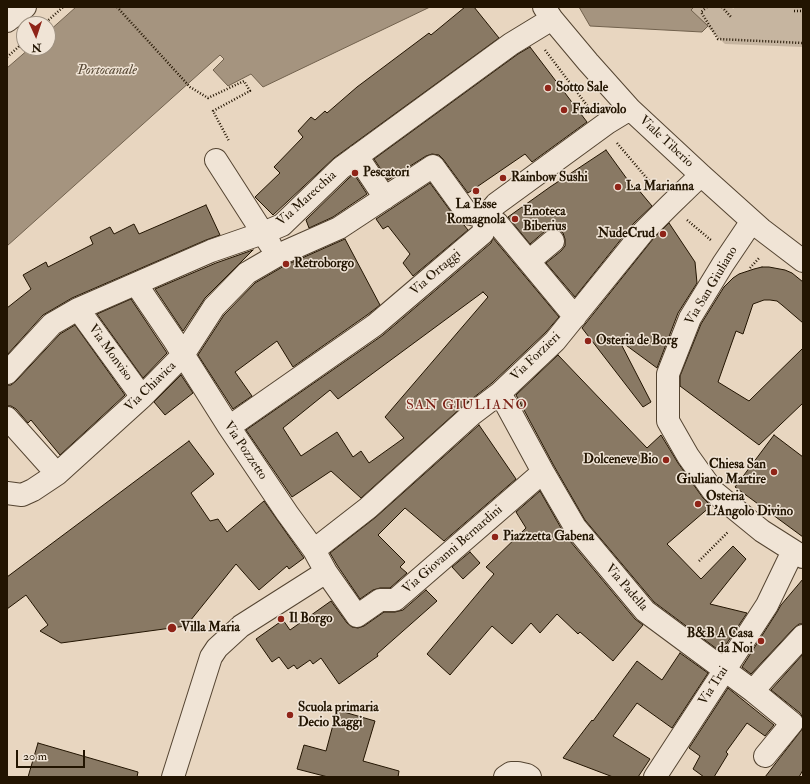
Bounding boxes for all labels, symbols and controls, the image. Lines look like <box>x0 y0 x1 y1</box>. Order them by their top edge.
north arrow <box>16 16 56 56</box>
text: N <box>31 41 42 54</box>
water label: Portocanale <box>77 63 137 79</box>
place label: Sotto Sale <box>556 80 608 96</box>
marker: Sotto Sale <box>543 83 553 93</box>
place label: Fradiavolo <box>572 102 626 118</box>
marker: Fradiavolo <box>559 105 569 115</box>
street label: Viale Tiberio <box>636 113 696 171</box>
place label: Pescatori <box>363 165 409 181</box>
street label: Via Marecchia <box>274 168 340 230</box>
marker: Pescatori <box>350 168 360 178</box>
place label: Rainbow Sushi <box>511 170 588 186</box>
marker: Rainbow Sushi <box>498 173 508 183</box>
place label: La Marianna <box>626 179 694 195</box>
marker: La Marianna <box>613 182 623 192</box>
marker: La Esse Romagnola <box>471 186 481 196</box>
place label: La Esse Romagnola <box>447 197 505 228</box>
place label: Enoteca Biberius <box>523 204 566 235</box>
marker: Enoteca Biberius <box>510 214 520 224</box>
place label: NudeCrud <box>598 226 655 242</box>
marker: NudeCrud <box>658 229 668 239</box>
street label: Via San Giuliano <box>682 244 742 328</box>
street label: Via Ortaggi <box>408 247 464 299</box>
place label: Retroborgo <box>294 256 354 272</box>
marker: Retroborgo <box>281 259 291 269</box>
street label: Via Monviso <box>84 322 136 384</box>
street label: Via Forzieri <box>508 329 564 385</box>
place label: Osteria de Borg <box>596 333 678 349</box>
marker: Osteria de Borg <box>583 336 593 346</box>
street label: Via Chiavica <box>122 359 180 415</box>
district label: SAN GIULIANO <box>406 398 528 414</box>
street label: Via Pozzetto <box>220 419 270 483</box>
place label: Dolceneve Bio <box>583 452 658 468</box>
marker: Dolceneve Bio <box>661 455 671 465</box>
place label: Chiesa San Giuliano Martire <box>677 457 766 488</box>
marker: Chiesa San Giuliano Martire <box>769 467 779 477</box>
place label: Osteria L’Angolo Divino <box>706 489 793 520</box>
marker: Osteria L’Angolo Divino <box>693 499 703 509</box>
street label: Via Giovanni Bernardini <box>400 502 506 598</box>
place label: Piazzetta Gabena <box>503 529 594 545</box>
marker: Piazzetta Gabena <box>490 532 500 542</box>
street label: Via Padella <box>601 561 651 615</box>
place label: Il Borgo <box>289 611 333 627</box>
marker: Il Borgo <box>276 614 286 624</box>
place label: Villa Maria <box>181 620 240 636</box>
marker: Villa Maria <box>166 622 178 634</box>
place label: B&B A Casa da Noi <box>687 626 753 657</box>
marker: B&B A Casa da Noi <box>756 636 766 646</box>
street label: Via Trai <box>696 664 732 708</box>
place label: Scuola primaria Decio Raggi <box>298 700 379 731</box>
marker: Scuola primaria Decio Raggi <box>285 710 295 720</box>
scale bar <box>18 742 87 768</box>
text: 20 m <box>23 749 47 764</box>

